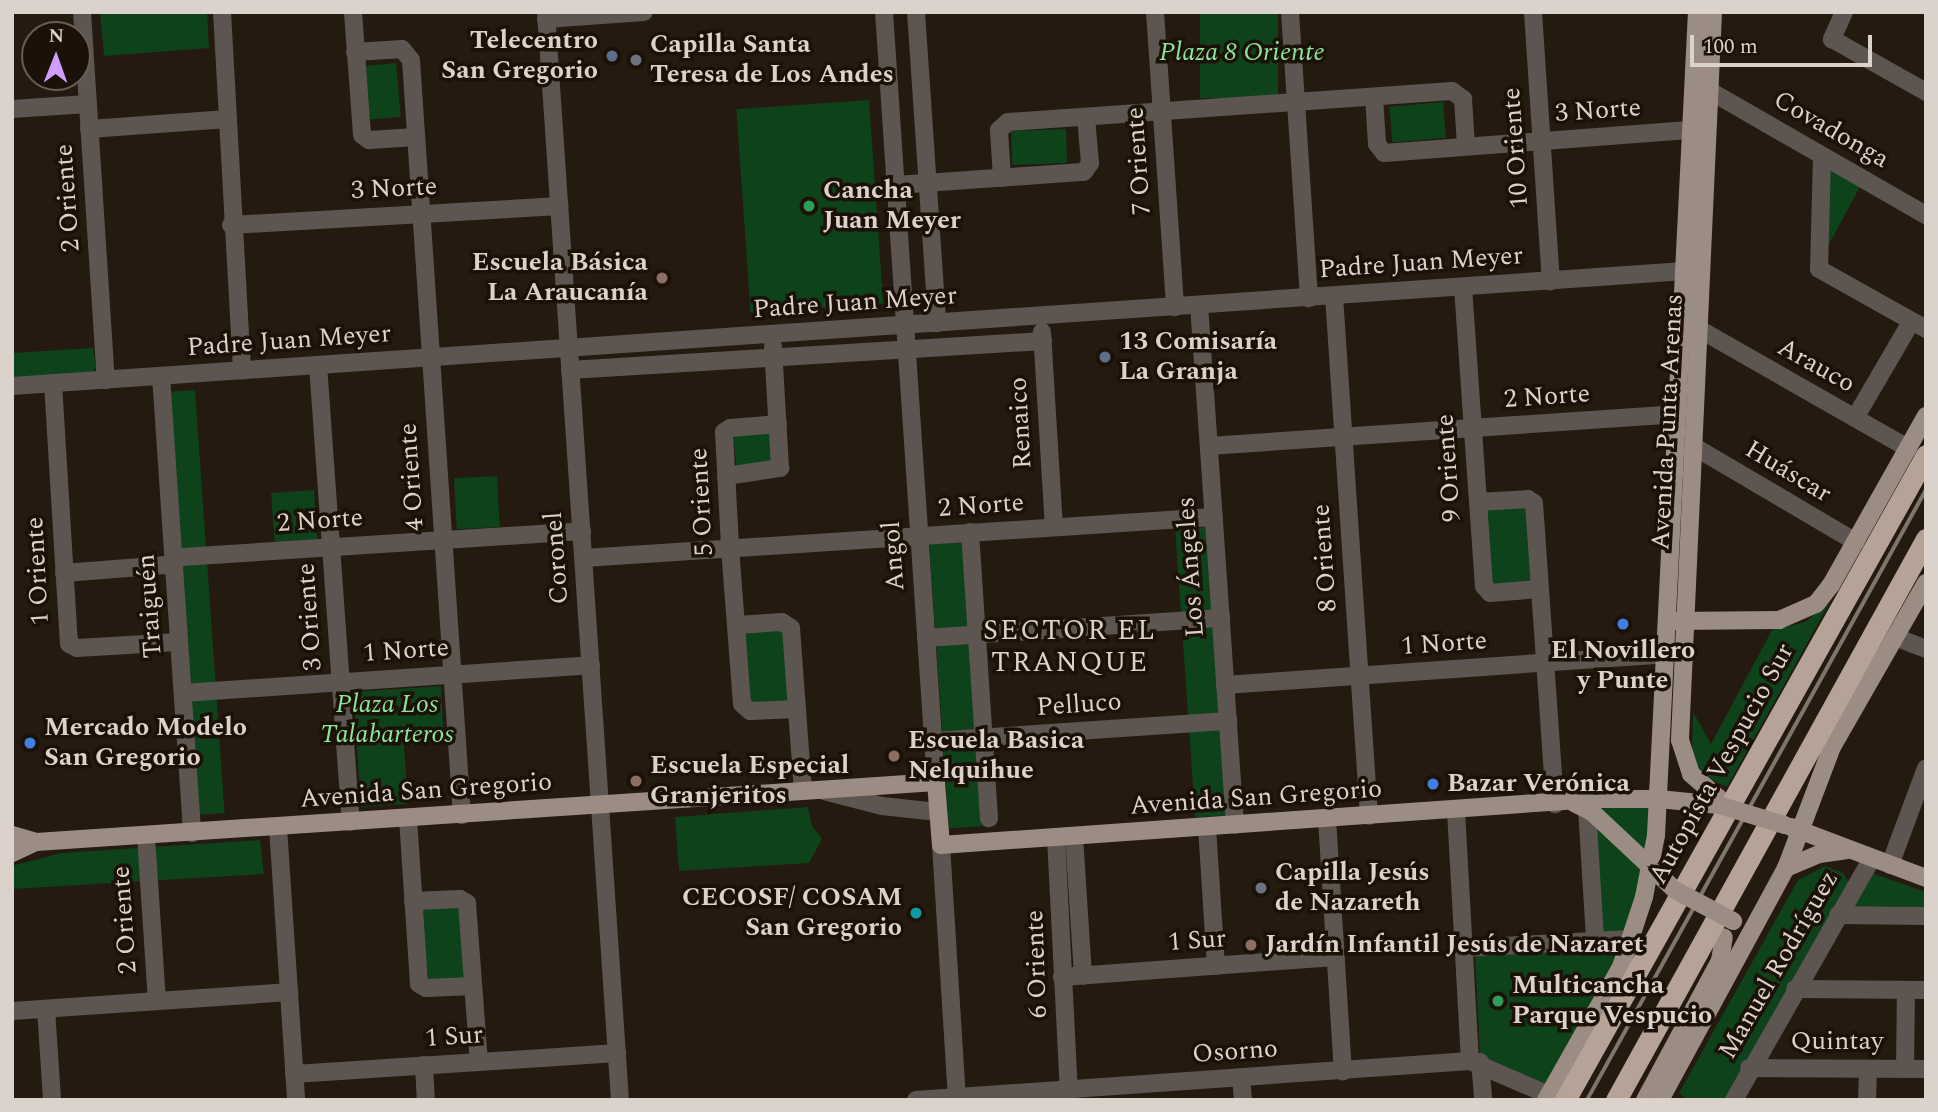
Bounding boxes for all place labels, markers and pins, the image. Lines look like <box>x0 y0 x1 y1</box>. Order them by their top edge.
place label: Telecentro San Gregorio <box>441 25 598 86</box>
place label: Capilla Santa Teresa de Los Andes <box>650 29 894 90</box>
marker: Telecentro San Gregorio <box>604 48 620 64</box>
marker: Capilla Santa Teresa de Los Andes <box>628 52 644 68</box>
place label: Cancha Juan Meyer <box>823 175 961 236</box>
marker: Cancha Juan Meyer <box>801 198 817 214</box>
place label: Escuela Básica La Araucanía <box>472 247 648 308</box>
marker: Escuela Básica La Araucanía <box>654 270 670 286</box>
place label: 13 Comisaría La Granja <box>1119 326 1277 388</box>
marker: 13 Comisaría La Granja <box>1097 349 1113 365</box>
marker: El Novillero y Punte <box>1615 616 1631 632</box>
place label: El Novillero y Punte <box>1551 635 1695 696</box>
place label: Mercado Modelo San Gregorio <box>44 712 247 774</box>
place label: Escuela Basica Nelquihue <box>908 725 1084 786</box>
marker: Mercado Modelo San Gregorio <box>22 735 38 751</box>
marker: Escuela Basica Nelquihue <box>886 748 902 764</box>
place label: Escuela Especial Granjeritos <box>650 750 849 812</box>
place label: Bazar Verónica <box>1447 768 1630 800</box>
marker: Escuela Especial Granjeritos <box>628 773 644 789</box>
marker: Bazar Verónica <box>1425 776 1441 792</box>
place label: Capilla Jesús de Nazareth <box>1275 857 1430 918</box>
marker: Capilla Jesús de Nazareth <box>1253 880 1269 896</box>
place label: CECOSF/ COSAM San Gregorio <box>682 882 902 944</box>
marker: CECOSF/ COSAM San Gregorio <box>908 905 924 921</box>
place label: Jardín Infantil Jesús de Nazaret <box>1265 929 1644 961</box>
marker: Jardín Infantil Jesús de Nazaret <box>1243 937 1259 953</box>
place label: Multicancha Parque Vespucio <box>1512 970 1712 1032</box>
marker: Multicancha Parque Vespucio <box>1490 993 1506 1009</box>

